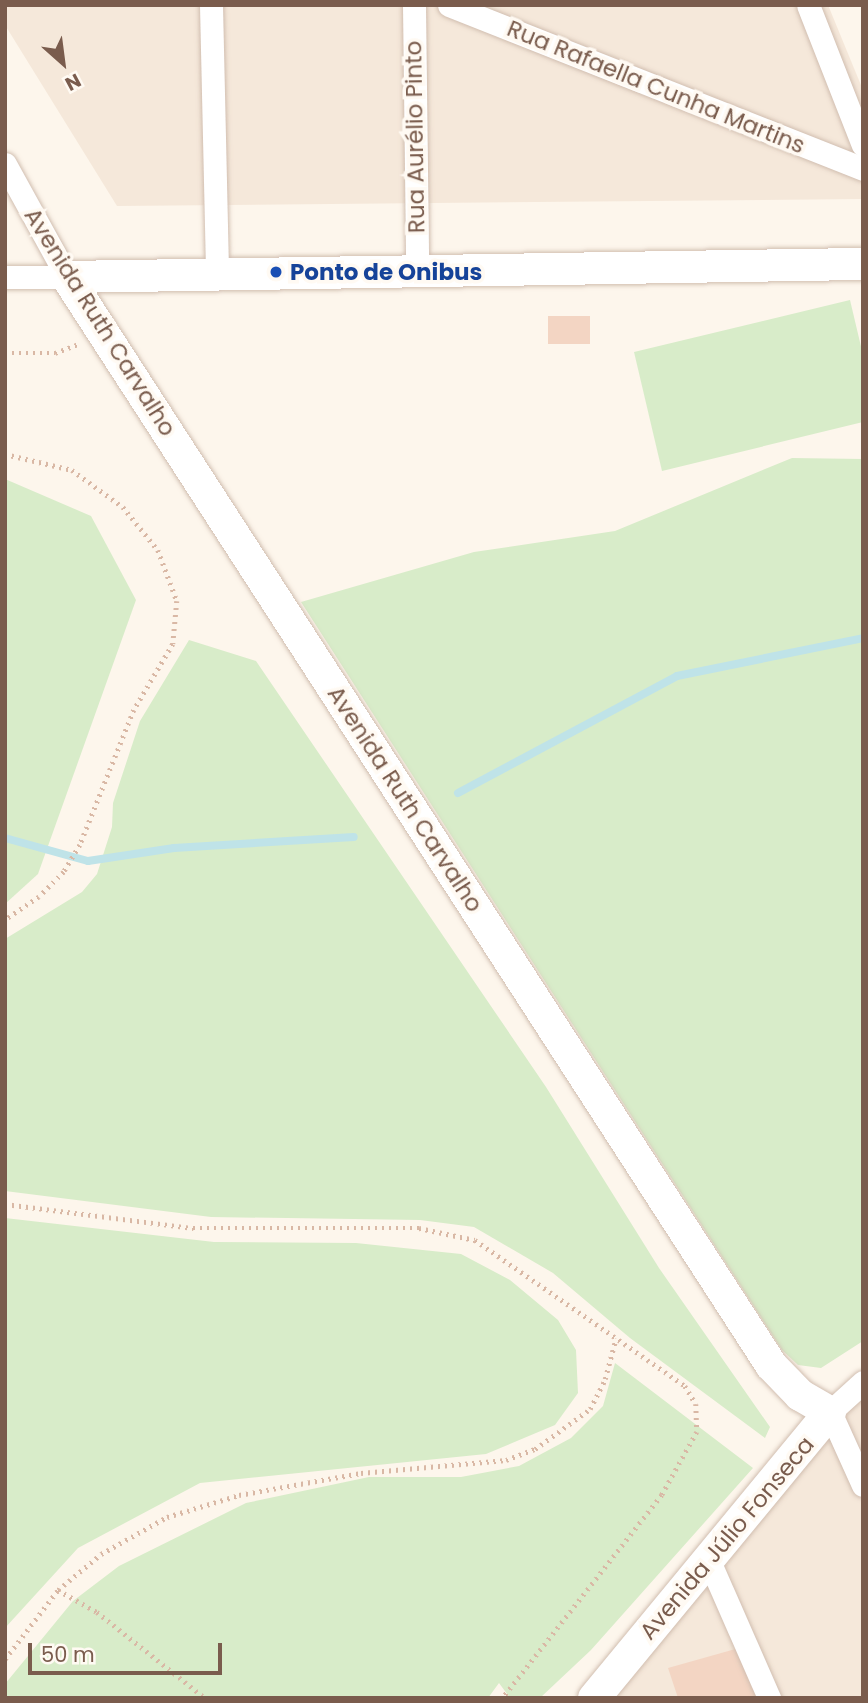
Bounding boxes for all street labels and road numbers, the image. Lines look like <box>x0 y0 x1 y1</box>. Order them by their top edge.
street label: Rua Rafaella Cunha Martins <box>503 15 809 159</box>
street label: Rua Aurélio Pinto <box>400 41 430 233</box>
street label: Avenida Ruth Carvalho <box>18 203 182 441</box>
street label: Avenida Ruth Carvalho <box>322 681 488 917</box>
street label: Avenida Júlio Fonseca <box>634 1431 820 1645</box>

